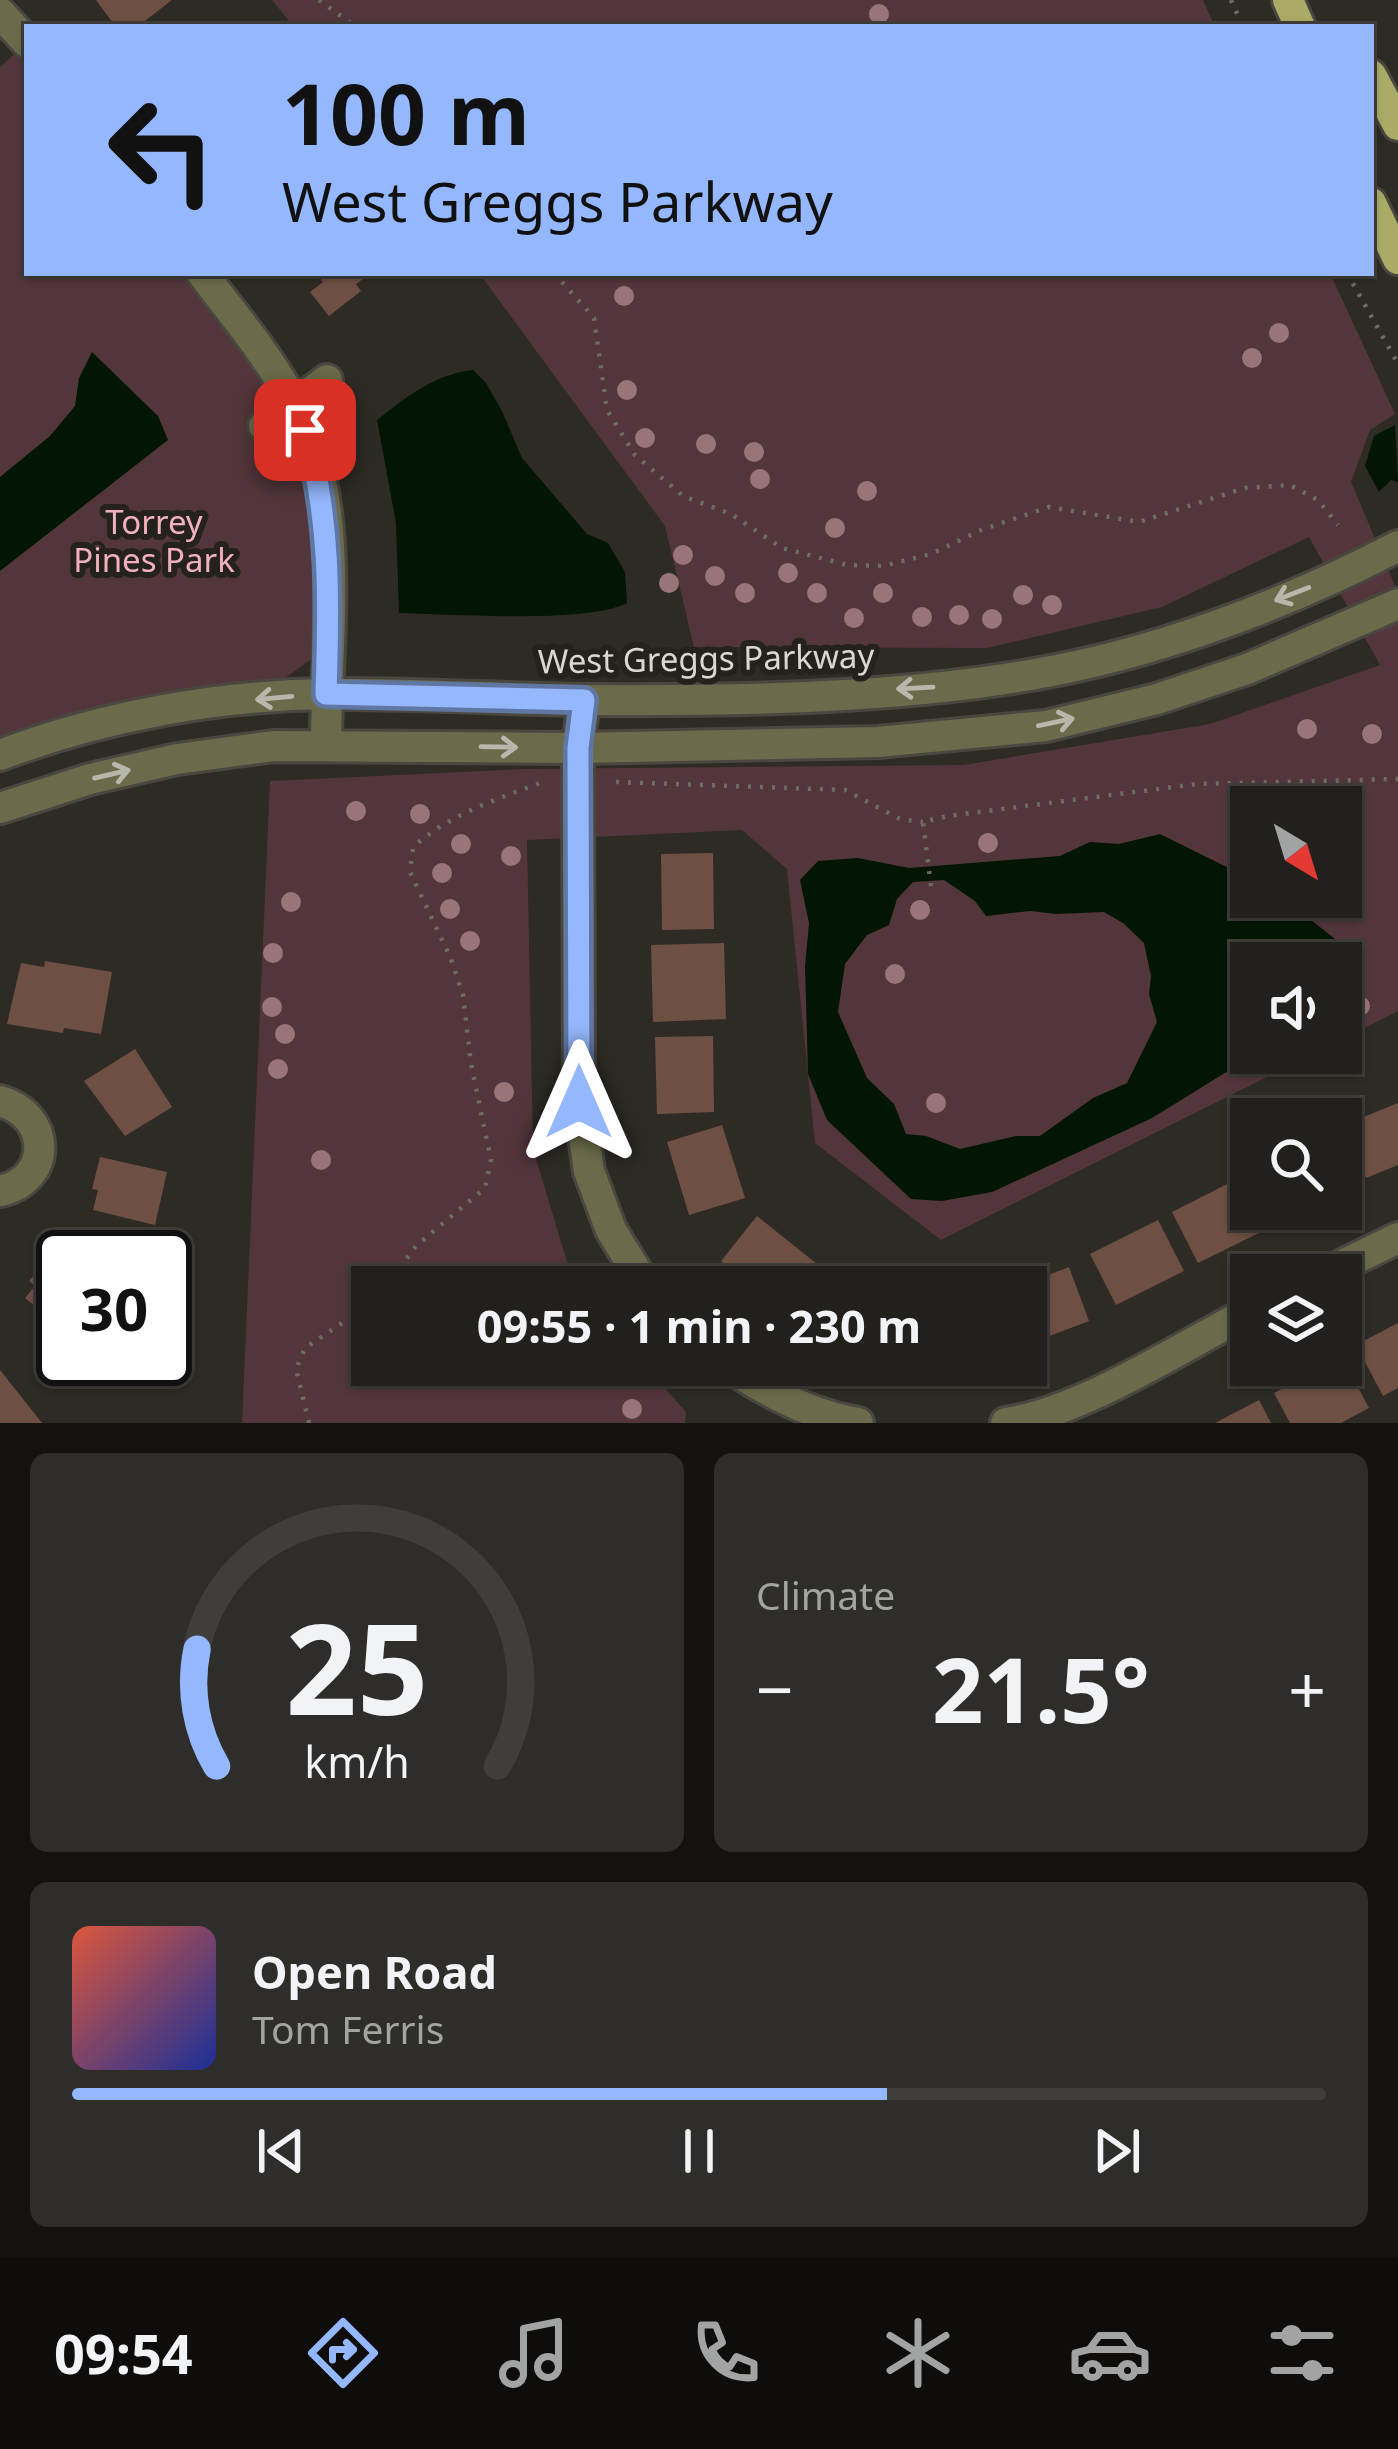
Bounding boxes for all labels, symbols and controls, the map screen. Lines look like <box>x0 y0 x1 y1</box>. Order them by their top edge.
text: 100 m <box>282 55 530 170</box>
icon: left <box>84 72 240 228</box>
text: West Greggs Parkway <box>282 164 833 238</box>
pin <box>254 379 356 481</box>
icon: arrive <box>272 397 338 463</box>
park label: Torrey Pines Park <box>73 499 235 582</box>
one-way arrow <box>1274 585 1311 607</box>
street label: West Greggs Parkway <box>537 633 875 683</box>
one-way arrow <box>896 677 935 700</box>
one-way arrow <box>255 687 294 710</box>
one-way arrow <box>1036 710 1074 733</box>
one-way arrow <box>479 736 518 758</box>
one-way arrow <box>92 761 130 784</box>
north arrow <box>1230 786 1362 918</box>
map controls <box>1230 786 1362 1386</box>
button: sound <box>1230 942 1362 1074</box>
position arrow <box>516 1039 642 1165</box>
button: search <box>1230 1098 1362 1230</box>
speed limit sign: 30 <box>36 1230 192 1386</box>
button: layers <box>1230 1254 1362 1386</box>
text: 09:55 · 1 min · 230 m <box>477 1295 921 1356</box>
text: Climate <box>756 1568 895 1621</box>
text: 25 <box>286 1582 428 1752</box>
text: 21.5° <box>932 1627 1150 1749</box>
text: − <box>756 1643 794 1733</box>
text: + <box>1288 1643 1326 1733</box>
text: km/h <box>304 1731 410 1790</box>
text: Open Road <box>252 1941 497 2002</box>
text: Tom Ferris <box>252 2002 444 2055</box>
icon: previous <box>248 2118 314 2184</box>
icon: pause <box>666 2118 732 2184</box>
icon: next <box>1084 2118 1150 2184</box>
icon: directions <box>301 2311 385 2395</box>
icon: music <box>492 2311 576 2395</box>
icon: phone <box>684 2311 768 2395</box>
icon: climate <box>876 2311 960 2395</box>
icon: car <box>1068 2311 1152 2395</box>
icon: filters <box>1260 2311 1344 2395</box>
text: 09:54 <box>54 2316 193 2390</box>

